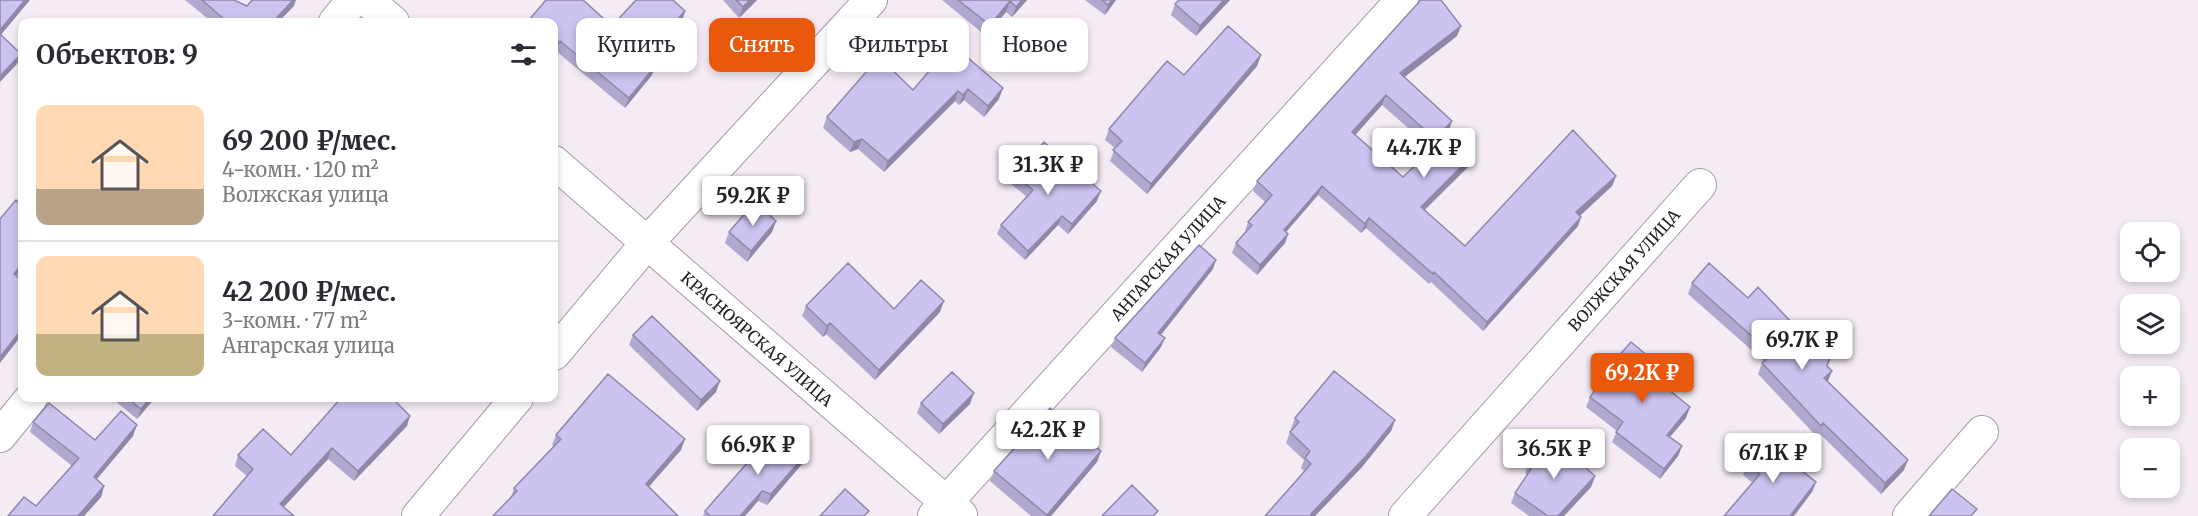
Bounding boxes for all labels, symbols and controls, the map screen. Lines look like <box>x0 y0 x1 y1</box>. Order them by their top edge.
chip: Купить <box>576 18 697 72</box>
chip: Снять <box>709 18 815 72</box>
chip: Фильтры <box>827 18 969 72</box>
chip: Новое <box>981 18 1088 72</box>
text: Объектов: 9 <box>36 38 198 71</box>
icon: filters <box>507 38 540 71</box>
text: 69 200 ₽/мес. <box>222 124 397 157</box>
pin: 44.7K ₽ <box>1369 128 1479 179</box>
icon: home <box>84 129 156 201</box>
text: 44.7K ₽ <box>1386 135 1462 160</box>
pin: 31.3K ₽ <box>993 145 1103 196</box>
text: 31.3K ₽ <box>1013 152 1083 177</box>
text: 4-комн. · 120 m² <box>222 157 379 182</box>
pin: 59.2K ₽ <box>698 176 808 227</box>
text: Волжская улица <box>222 182 389 207</box>
text: 59.2K ₽ <box>716 183 790 208</box>
street label: АНГАРСКАЯ УЛИЦА <box>1106 191 1230 326</box>
street label: ВОЛЖСКАЯ УЛИЦА <box>1564 204 1685 335</box>
map controls <box>2120 222 2180 498</box>
button: locate <box>2120 222 2180 282</box>
street label: КРАСНОЯРСКАЯ УЛИЦА <box>677 268 838 411</box>
text: 42 200 ₽/мес. <box>222 275 396 308</box>
icon: home <box>84 280 156 352</box>
button: layers <box>2120 294 2180 354</box>
text: 3-комн. · 77 m² <box>222 308 367 333</box>
pin: 69.7K ₽ <box>1747 320 1857 371</box>
text: 69.7K ₽ <box>1766 327 1838 352</box>
text: Ангарская улица <box>222 333 395 358</box>
pin: 69.2K ₽ <box>1587 353 1697 404</box>
text: 69.2K ₽ <box>1605 360 1679 385</box>
button: + <box>2120 366 2180 426</box>
pin: 42.2K ₽ <box>993 410 1103 461</box>
text: 42.2K ₽ <box>1010 417 1086 442</box>
pin: 66.9K ₽ <box>703 425 813 476</box>
pin: 36.5K ₽ <box>1499 429 1609 480</box>
text: 66.9K ₽ <box>721 432 795 457</box>
pin: 67.1K ₽ <box>1718 433 1828 484</box>
text: 36.5K ₽ <box>1517 436 1591 461</box>
button: − <box>2120 438 2180 498</box>
text: 67.1K ₽ <box>1739 440 1808 465</box>

